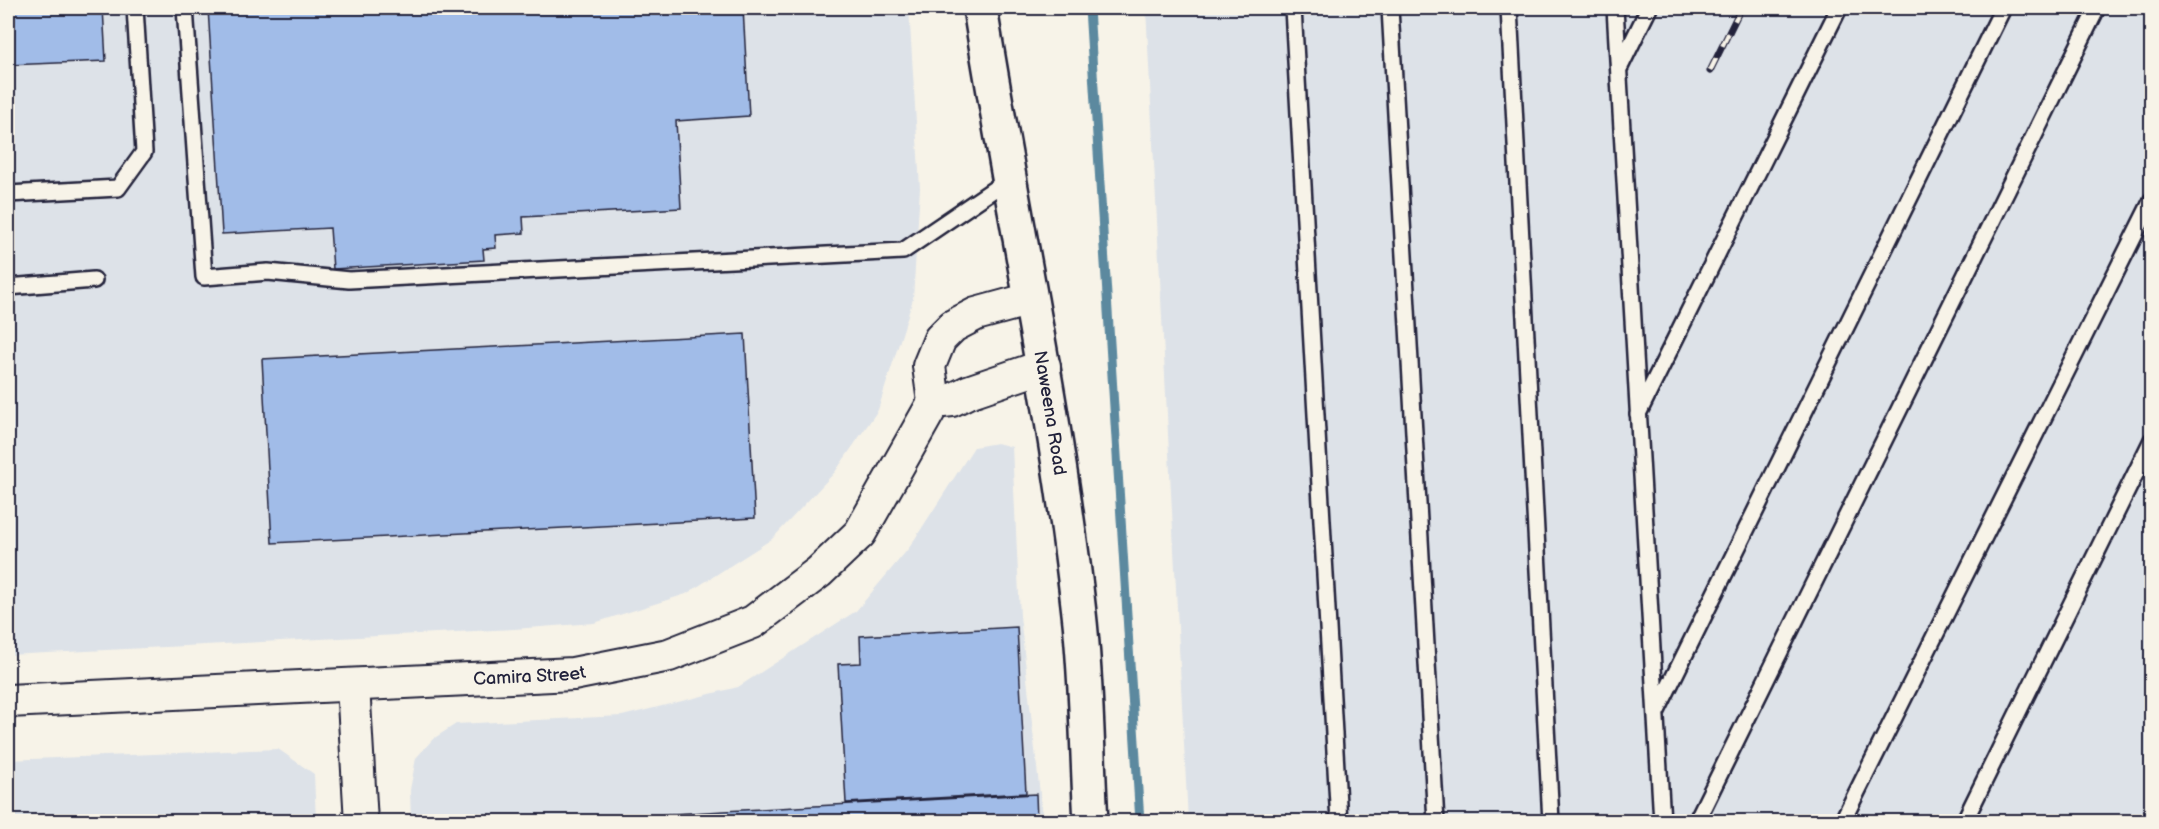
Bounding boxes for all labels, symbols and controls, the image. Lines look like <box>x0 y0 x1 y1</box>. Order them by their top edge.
street label: Naweena Road <box>1029 349 1070 477</box>
street label: Camira Street <box>473 662 588 690</box>

